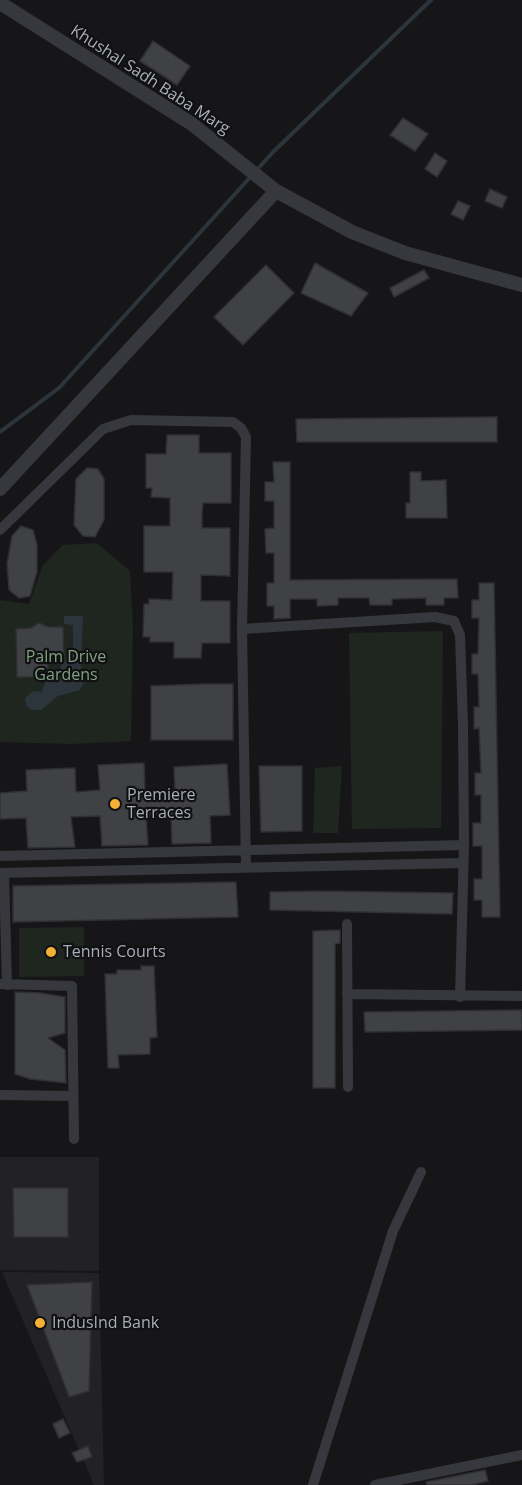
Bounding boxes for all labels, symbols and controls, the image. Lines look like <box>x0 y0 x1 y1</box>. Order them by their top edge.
street label: Khushal Sadh Baba Marg <box>67 21 233 139</box>
park label: Palm Drive Gardens <box>26 647 106 685</box>
place label: Premiere Terraces <box>127 785 196 823</box>
marker: Premiere Terraces <box>108 797 122 811</box>
place label: Tennis Courts <box>63 942 166 962</box>
marker: Tennis Courts <box>44 945 58 959</box>
place label: IndusInd Bank <box>52 1313 159 1333</box>
marker: IndusInd Bank <box>33 1316 47 1330</box>

